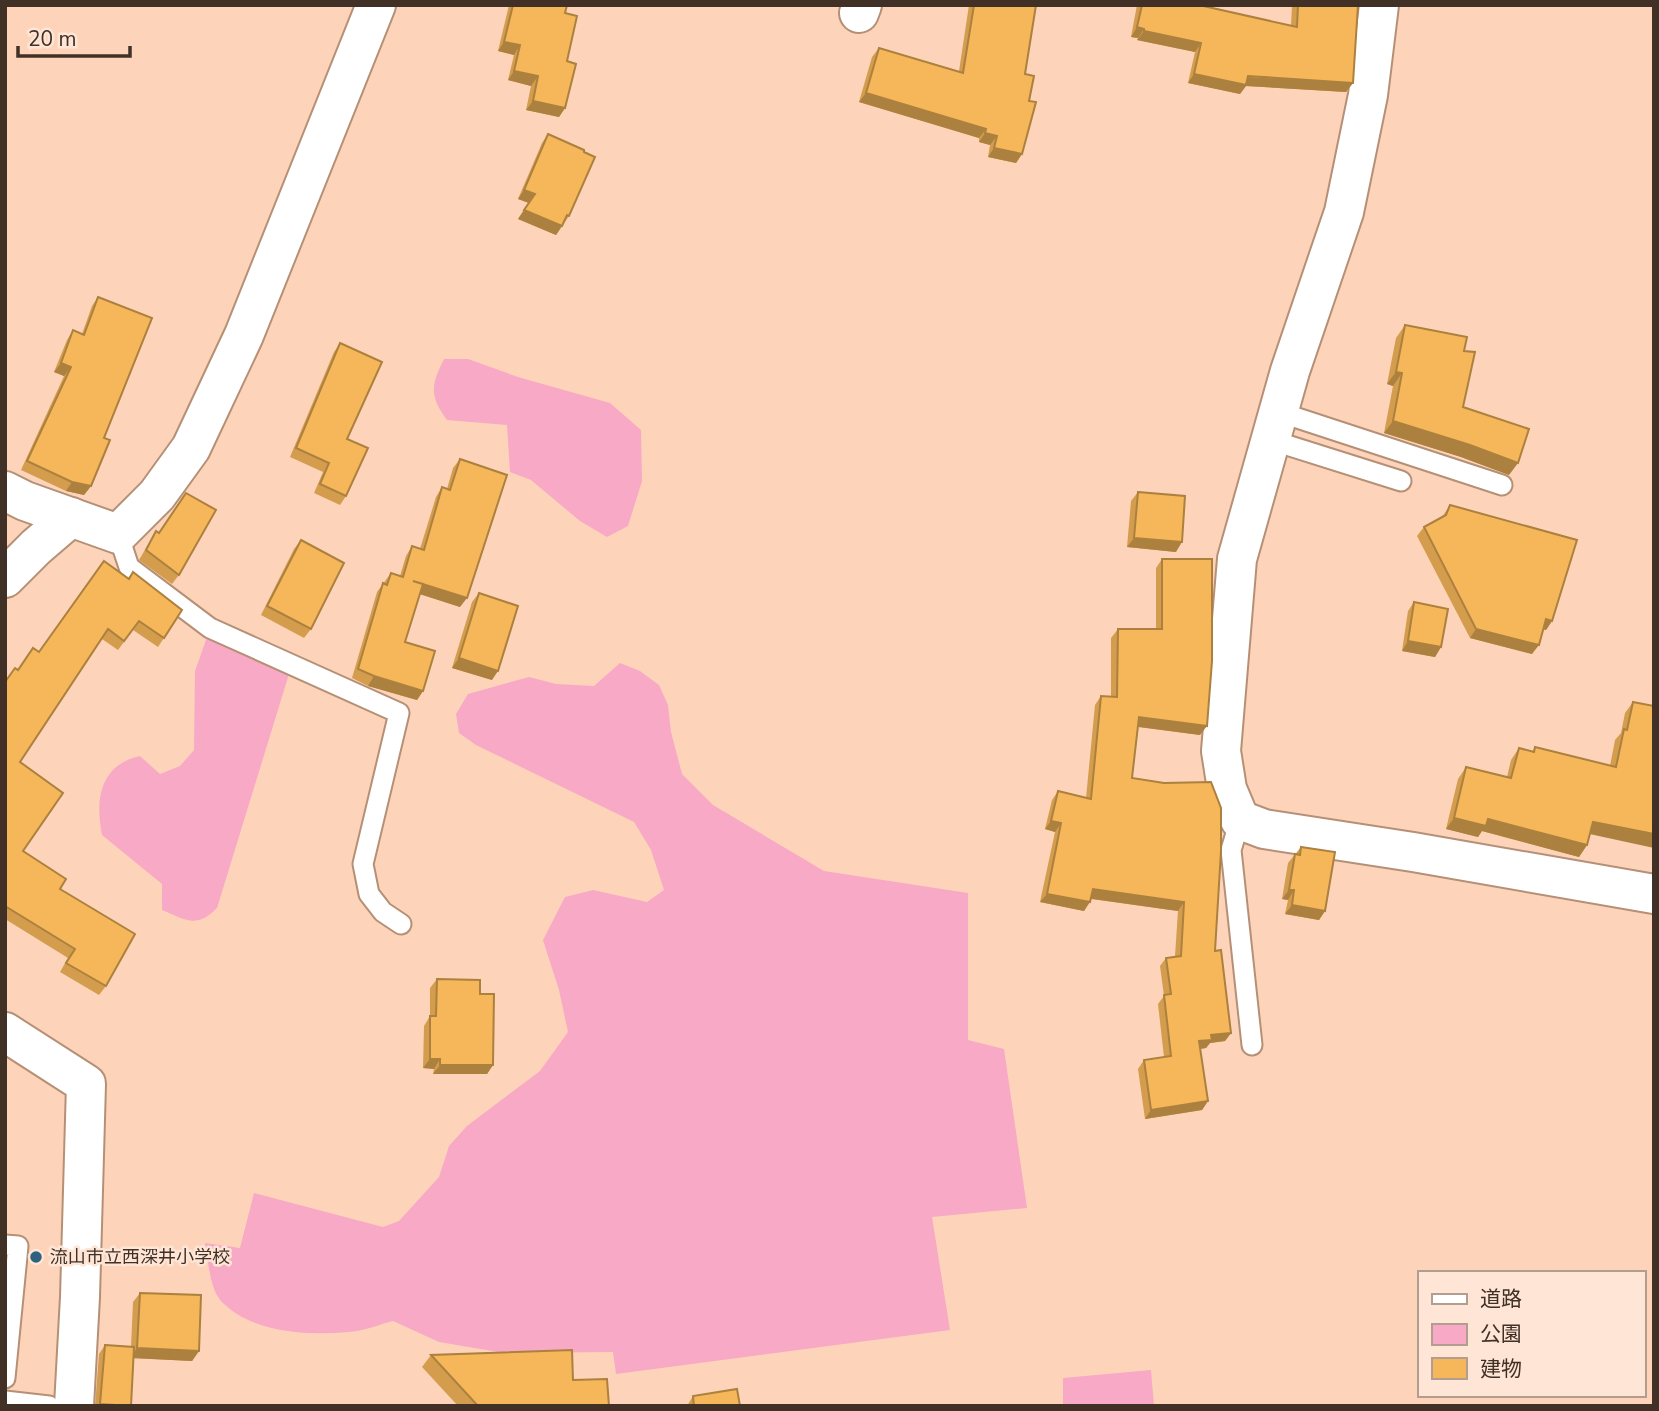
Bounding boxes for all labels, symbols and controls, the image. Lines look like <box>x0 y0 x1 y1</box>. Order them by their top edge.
scale bar <box>18 14 130 58</box>
text: 20 m <box>28 25 77 53</box>
place label: 流山市立西深井小学校 <box>50 1245 230 1269</box>
marker: 流山市立西深井小学校 <box>28 1249 44 1265</box>
legend <box>1418 1271 1645 1397</box>
text: 道路 <box>1480 1285 1522 1313</box>
text: 公園 <box>1480 1320 1522 1348</box>
text: 建物 <box>1480 1355 1522 1383</box>

